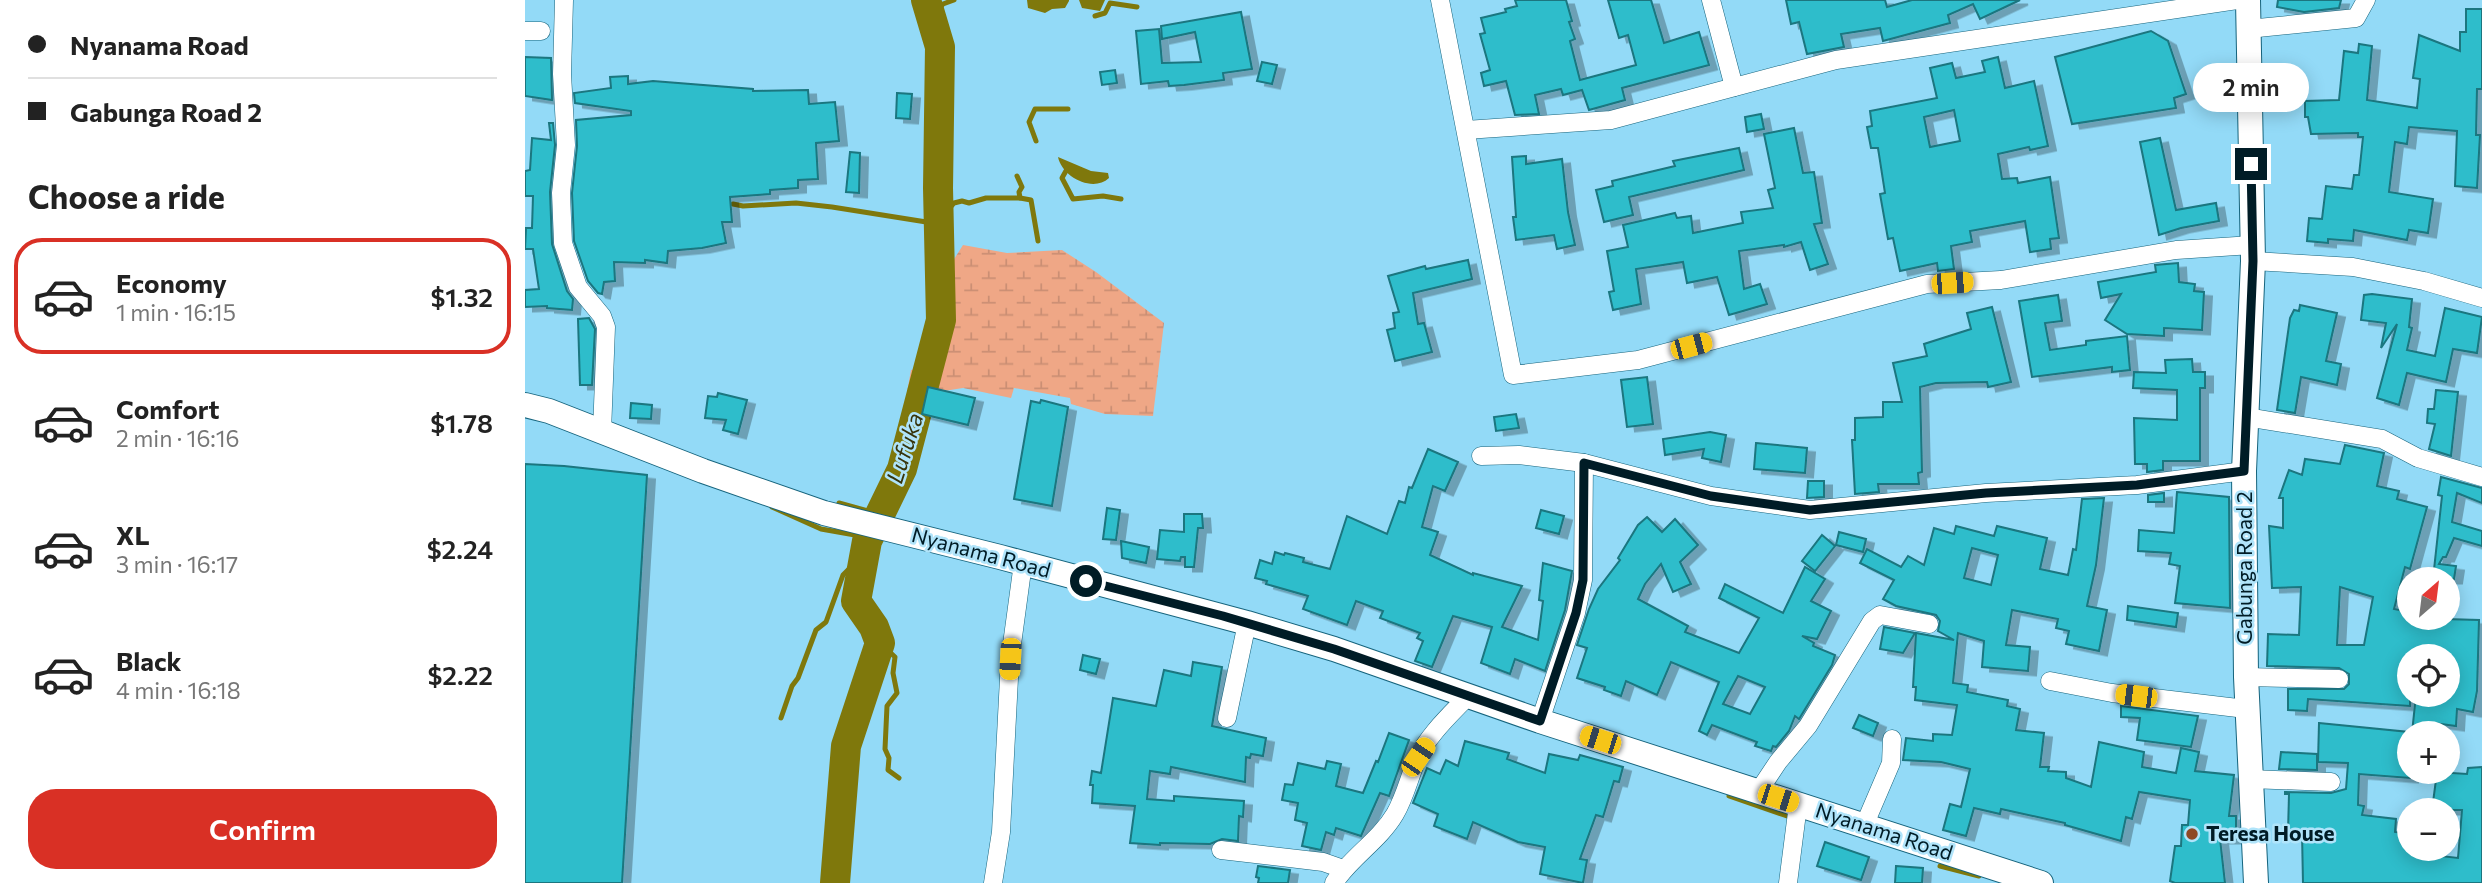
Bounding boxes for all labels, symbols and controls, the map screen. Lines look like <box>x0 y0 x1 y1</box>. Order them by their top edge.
text: Nyanama Road <box>70 29 249 60</box>
callout: 2 min <box>2193 62 2309 111</box>
text: 2 min <box>2223 73 2279 101</box>
text: Gabunga Road 2 <box>70 96 262 127</box>
route end <box>2235 148 2267 180</box>
text: Choose a ride <box>28 176 225 216</box>
icon: car <box>32 265 95 328</box>
text: Economy <box>116 267 227 298</box>
car <box>1931 271 1974 295</box>
text: $1.32 <box>430 281 493 312</box>
text: 1 min · 16:15 <box>116 298 236 326</box>
car <box>1668 330 1715 362</box>
icon: car <box>32 391 95 454</box>
text: Comfort <box>116 393 219 424</box>
text: $1.78 <box>430 407 493 438</box>
water label: Lufuka <box>880 409 929 486</box>
text: 2 min · 16:16 <box>116 424 240 452</box>
street label: Gabunga Road 2 <box>2231 491 2256 645</box>
icon: car <box>32 517 95 580</box>
text: XL <box>116 519 150 550</box>
street label: Nyanama Road <box>909 521 1054 582</box>
text: $2.24 <box>427 533 493 564</box>
text: 3 min · 16:17 <box>116 550 238 578</box>
route start <box>1070 565 1102 597</box>
north arrow <box>2397 567 2461 630</box>
map controls <box>2397 567 2460 861</box>
car <box>999 637 1022 681</box>
icon: car <box>32 643 95 706</box>
button: locate <box>2397 644 2460 707</box>
text: Black <box>116 645 182 676</box>
text: $2.22 <box>428 659 493 690</box>
text: 4 min · 16:18 <box>116 676 241 704</box>
car <box>2114 683 2159 709</box>
button: + <box>2397 721 2460 784</box>
car <box>1577 724 1624 756</box>
car <box>1398 734 1439 780</box>
car <box>1755 782 1802 814</box>
button: Confirm <box>28 789 497 869</box>
street label: Nyanama Road <box>1813 797 1956 865</box>
button: − <box>2397 798 2460 861</box>
place label: Teresa House <box>2206 820 2334 845</box>
marker: Teresa House <box>2184 826 2200 842</box>

